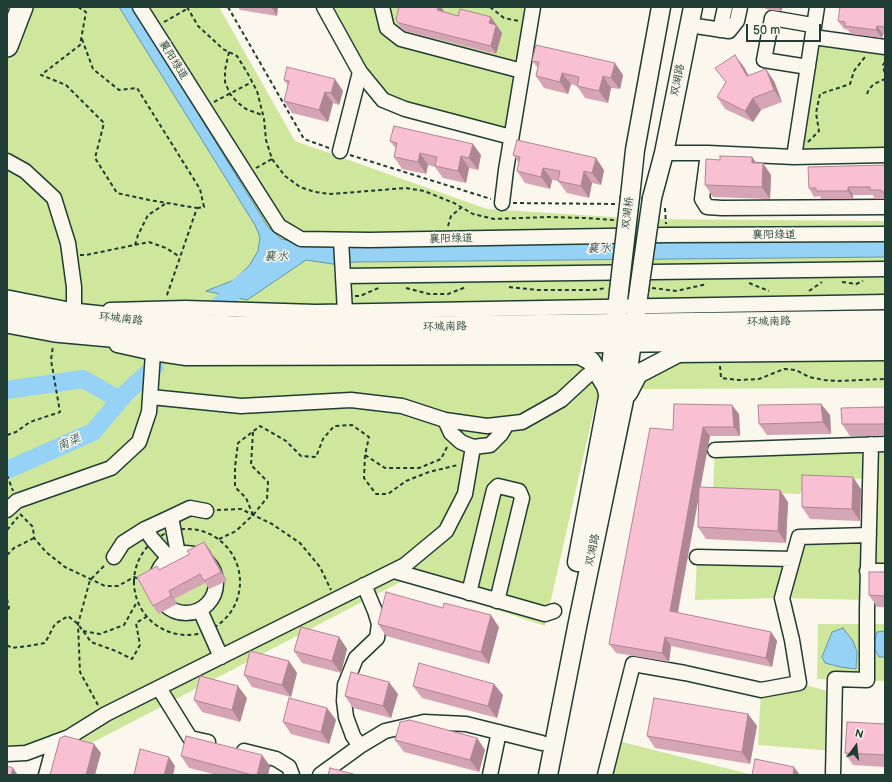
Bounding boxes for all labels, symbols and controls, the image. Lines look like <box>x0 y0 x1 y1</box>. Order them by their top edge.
scale bar <box>748 16 823 42</box>
text: 50 m <box>753 23 780 38</box>
street label: 襄阳绿道 <box>156 38 190 82</box>
street label: 双湖路 <box>668 63 688 97</box>
street label: 双湖桥 <box>619 196 637 230</box>
street label: 襄阳绿道 <box>752 228 796 242</box>
street label: 襄阳绿道 <box>429 232 473 246</box>
water label: 襄水 <box>587 242 611 256</box>
water label: 襄水 <box>264 250 288 264</box>
street label: 环城南路 <box>98 310 144 328</box>
street label: 环城南路 <box>747 315 791 329</box>
street label: 环城南路 <box>423 320 467 334</box>
water label: 南渠 <box>55 432 83 454</box>
street label: 双湖路 <box>583 532 603 568</box>
north arrow <box>836 726 876 766</box>
text: N <box>854 727 865 741</box>

